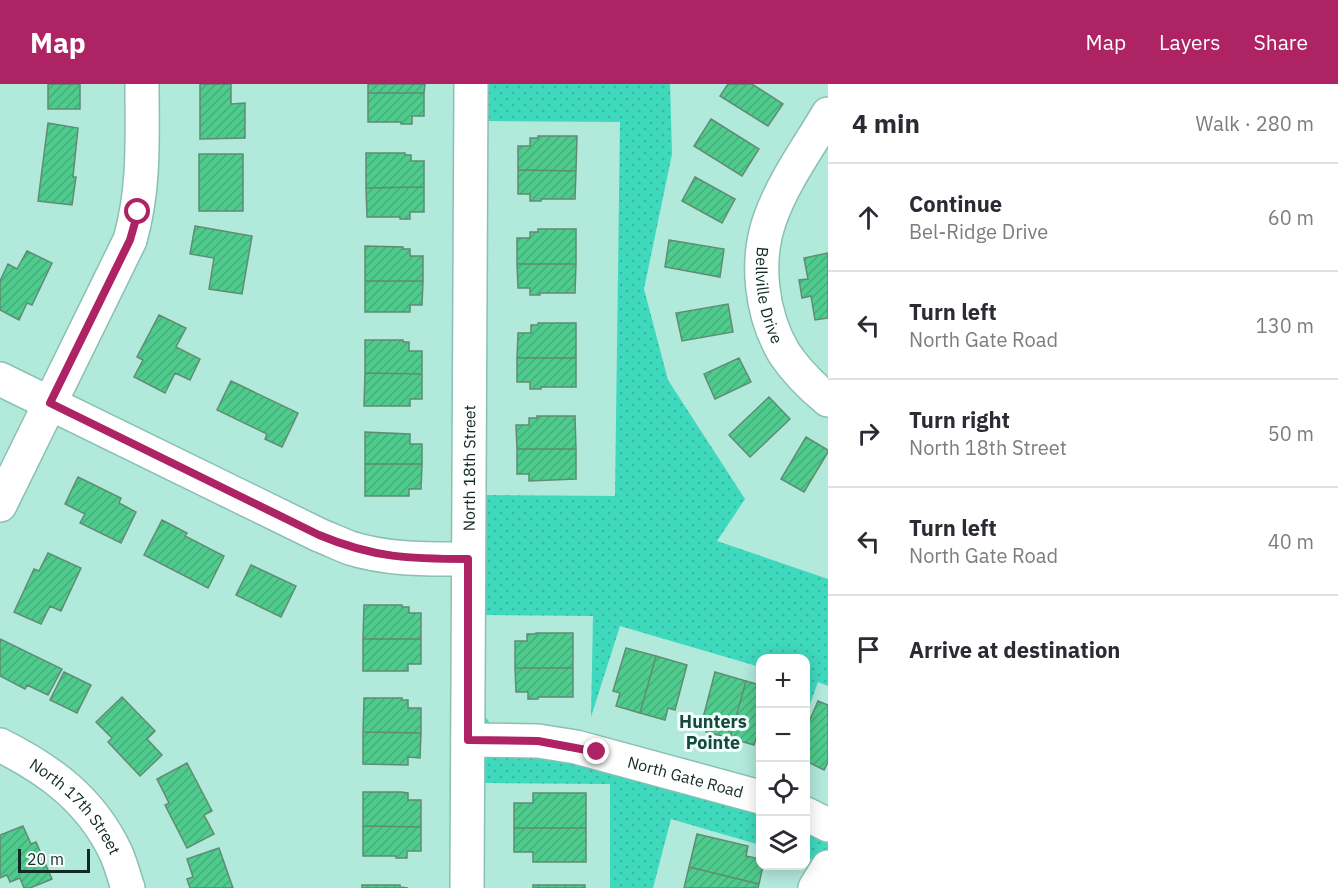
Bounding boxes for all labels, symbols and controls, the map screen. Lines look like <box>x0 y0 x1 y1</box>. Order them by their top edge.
text: Map <box>30 24 86 61</box>
text: Map <box>1086 28 1126 56</box>
text: Layers <box>1159 28 1221 56</box>
text: Share <box>1254 28 1308 56</box>
text: 4 min <box>852 106 920 140</box>
text: Walk · 280 m <box>1196 110 1314 137</box>
text: Continue <box>909 189 1002 218</box>
route start <box>124 198 150 224</box>
icon: ahead <box>852 201 885 234</box>
text: 60 m <box>1268 204 1314 231</box>
text: Bel-Ridge Drive <box>909 218 1048 245</box>
street label: Bellville Drive <box>752 246 788 347</box>
text: Turn left <box>909 297 997 326</box>
icon: left <box>852 309 885 342</box>
text: 130 m <box>1256 312 1314 339</box>
text: North Gate Road <box>909 326 1058 353</box>
street label: North 18th Street <box>459 405 479 531</box>
text: Turn right <box>909 405 1010 434</box>
icon: right <box>852 417 885 450</box>
text: 50 m <box>1268 420 1314 447</box>
text: North 18th Street <box>909 434 1067 461</box>
text: Turn left <box>909 513 997 542</box>
icon: left <box>852 525 885 558</box>
text: 40 m <box>1268 528 1314 555</box>
text: North Gate Road <box>909 542 1058 569</box>
icon: arrive <box>852 633 885 666</box>
text: Arrive at destination <box>909 635 1120 664</box>
map controls <box>756 654 810 870</box>
button: + <box>756 654 810 708</box>
button: − <box>756 708 810 762</box>
district label: Hunters Pointe <box>679 710 747 754</box>
route end <box>583 738 609 764</box>
street label: North Gate Road <box>625 751 746 802</box>
street label: North 17th Street <box>26 754 125 858</box>
button: locate <box>756 762 810 816</box>
button: layers <box>756 816 810 870</box>
scale bar <box>18 846 90 874</box>
text: 20 m <box>27 849 64 869</box>

